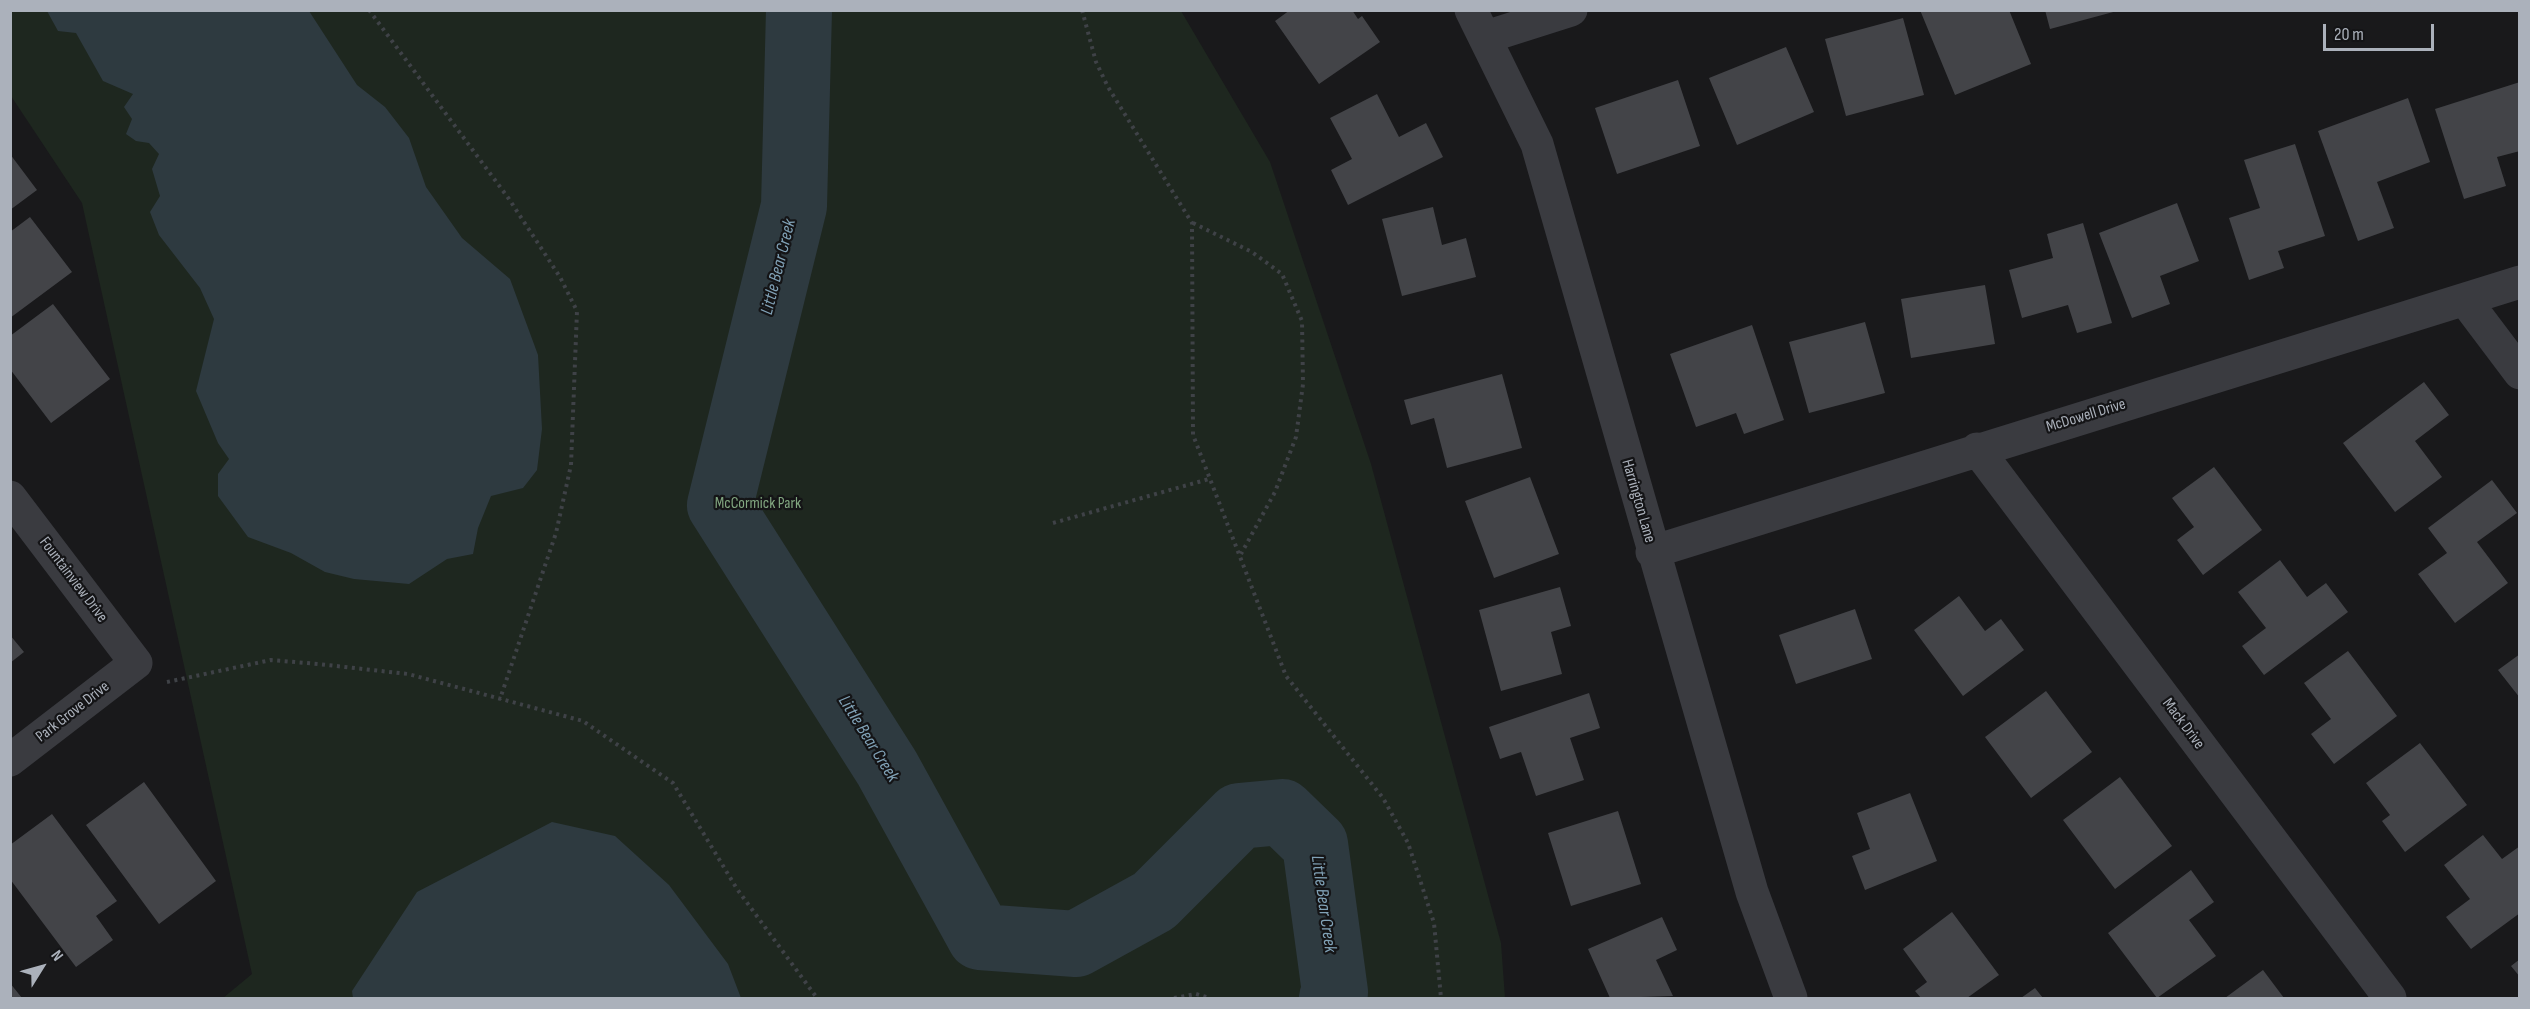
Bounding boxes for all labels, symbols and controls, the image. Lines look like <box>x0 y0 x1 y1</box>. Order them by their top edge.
scale bar <box>2326 12 2437 50</box>
text: 20 m <box>2334 24 2364 45</box>
water label: Little Bear Creek <box>757 217 801 317</box>
street label: McDowell Drive <box>2044 395 2128 437</box>
street label: Harrington Lane <box>1617 457 1659 545</box>
park label: McCormick Park <box>715 494 801 514</box>
street label: Fountainview Drive <box>35 534 111 626</box>
street label: Park Grove Drive <box>32 677 114 747</box>
water label: Little Bear Creek <box>833 692 903 786</box>
street label: Mack Drive <box>2158 695 2208 753</box>
water label: Little Bear Creek <box>1306 854 1340 954</box>
north arrow <box>12 937 72 997</box>
text: N <box>47 947 67 965</box>

